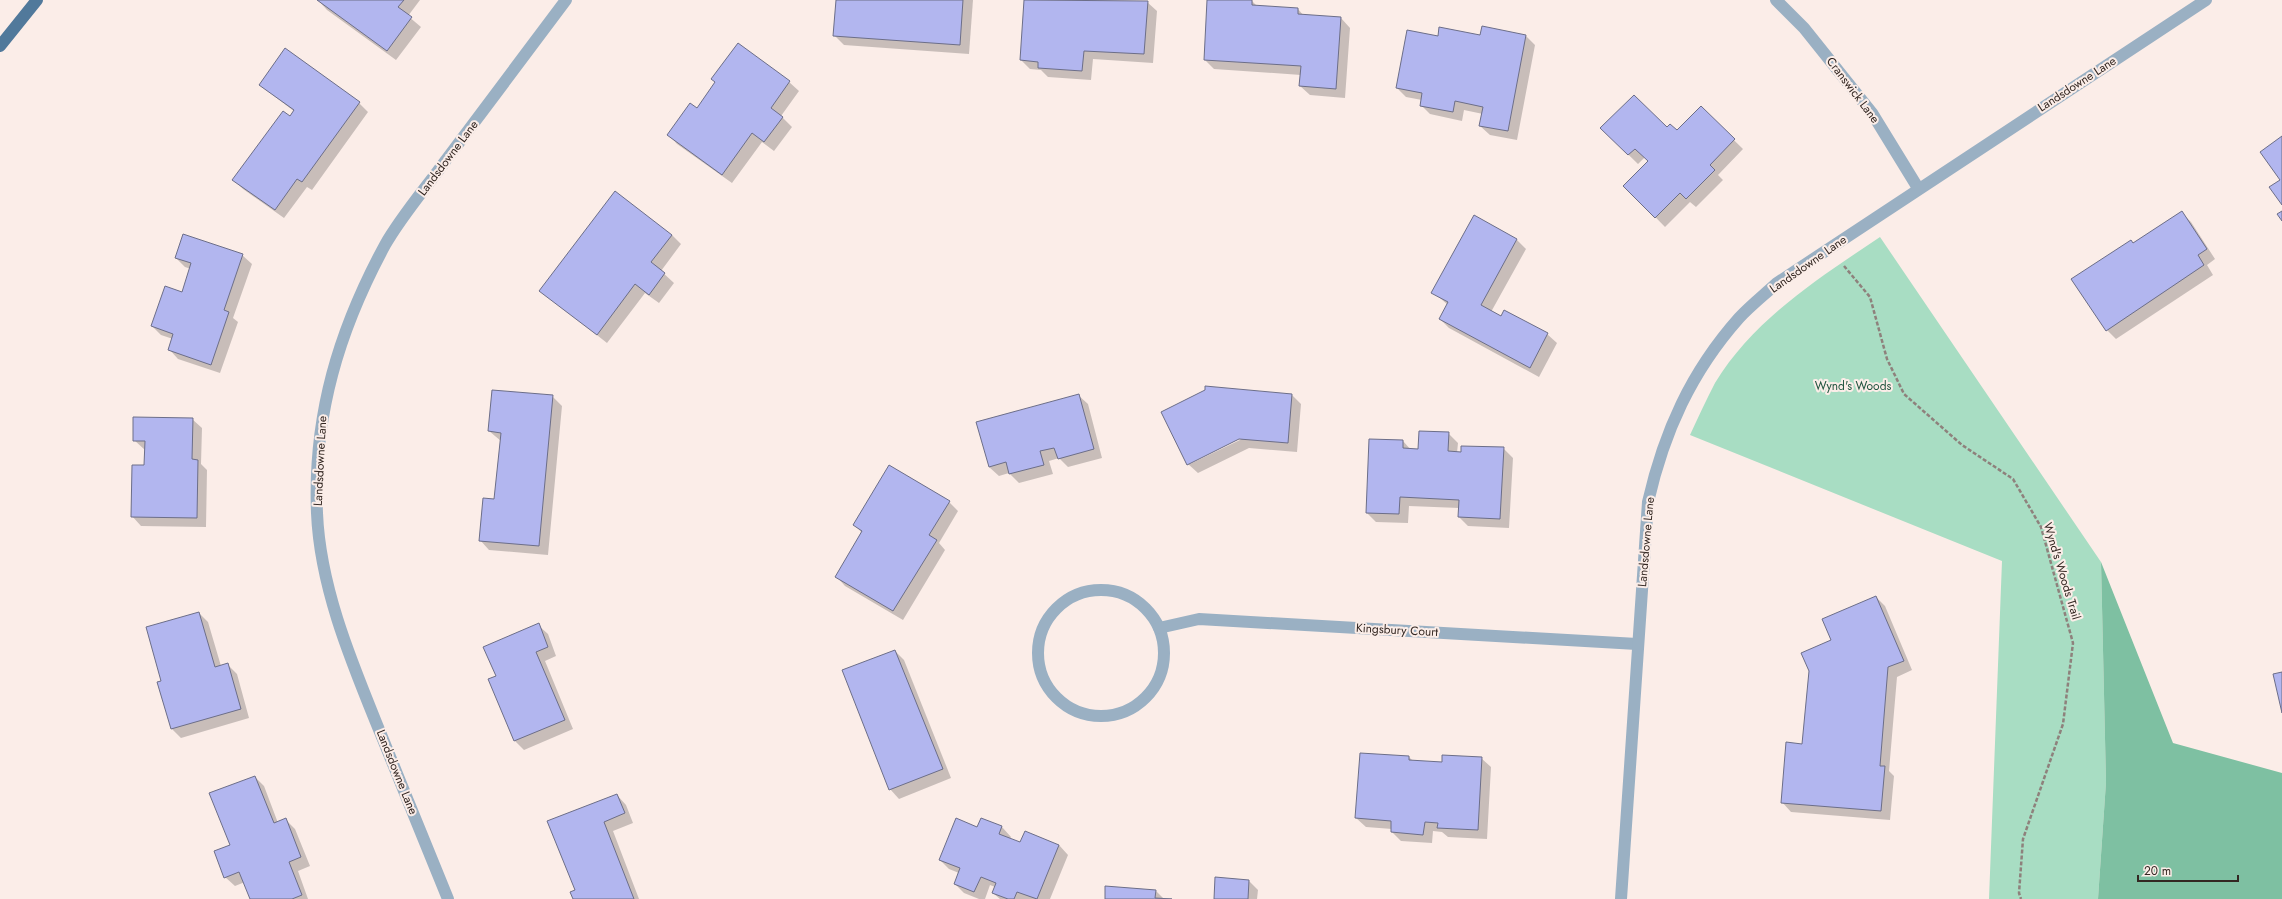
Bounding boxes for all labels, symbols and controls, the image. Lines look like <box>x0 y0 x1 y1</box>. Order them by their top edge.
street label: Landsdowne Lane <box>2034 52 2120 116</box>
street label: Cranswick Lane <box>1822 53 1884 127</box>
street label: Landsdowne Lane <box>414 117 482 199</box>
street label: Landsdowne Lane <box>1766 231 1850 297</box>
park label: Wynd's Woods <box>1815 377 1891 395</box>
street label: Landsdowne Lane <box>309 415 331 507</box>
street label: Landsdowne Lane <box>1633 496 1659 588</box>
street label: Wynd's Woods Trail <box>2039 520 2085 622</box>
street label: Kingsbury Court <box>1355 619 1439 641</box>
street label: Landsdowne Lane <box>372 727 422 817</box>
scale bar <box>2138 857 2238 883</box>
text: 20 m <box>2144 862 2171 880</box>

